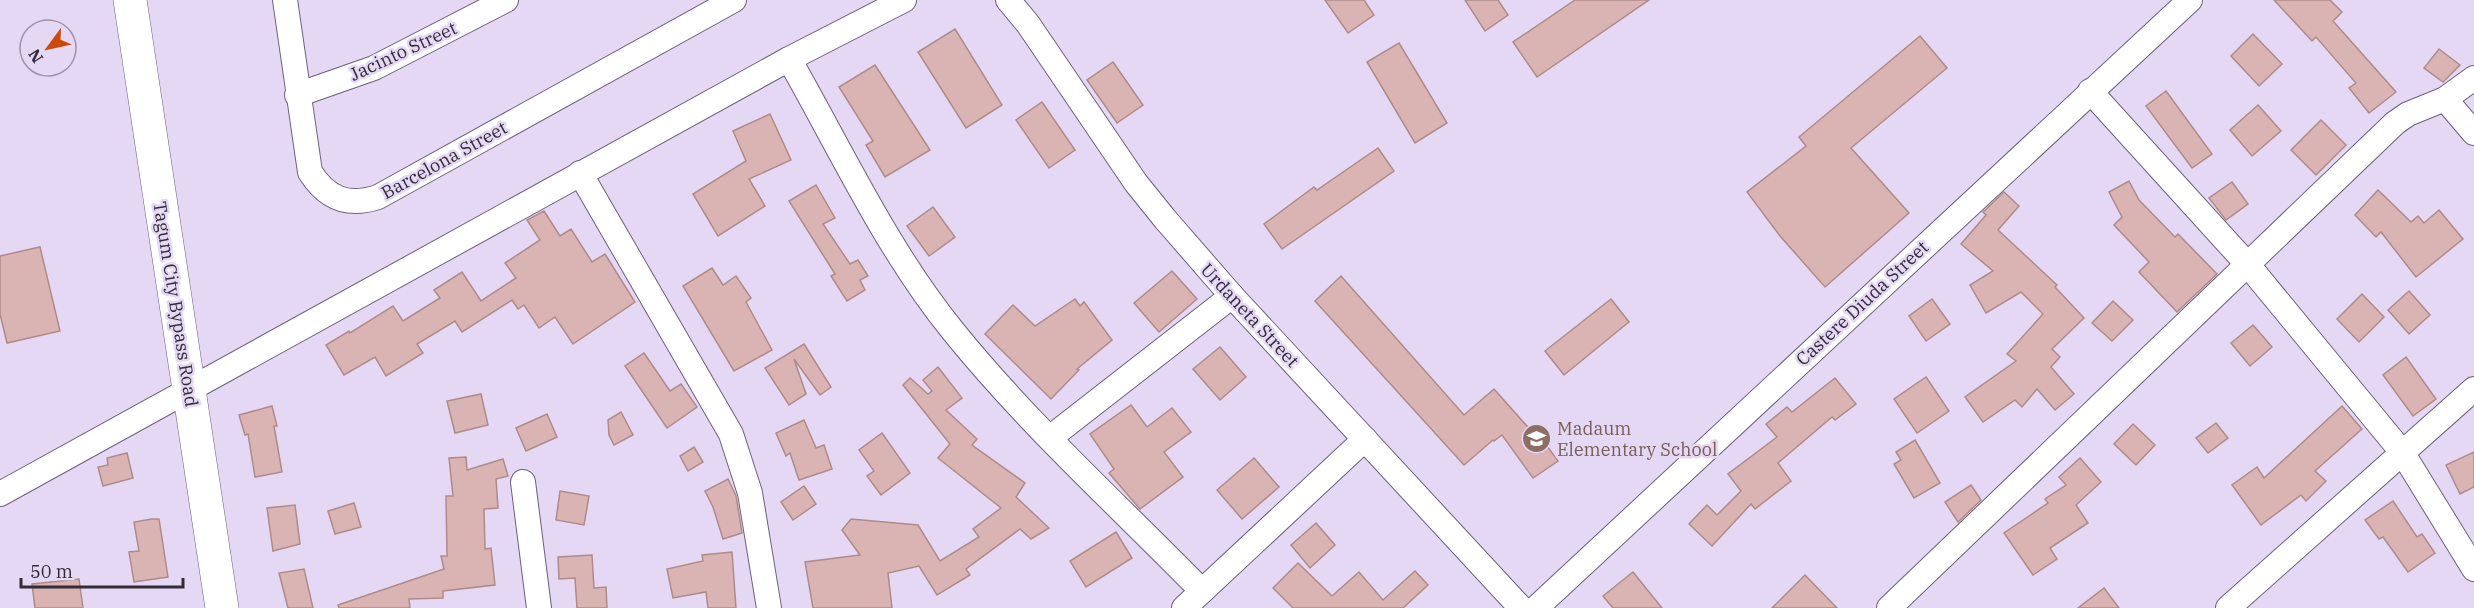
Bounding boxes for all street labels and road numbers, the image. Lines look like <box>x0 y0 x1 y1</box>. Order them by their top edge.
street label: Jacinto Street <box>346 16 460 86</box>
street label: Barcelona Street <box>377 116 511 204</box>
street label: Tagum City Bypass Road <box>148 200 204 408</box>
street label: Castere Diuda Street <box>1791 236 1933 370</box>
street label: Urdaneta Street <box>1196 258 1304 372</box>

